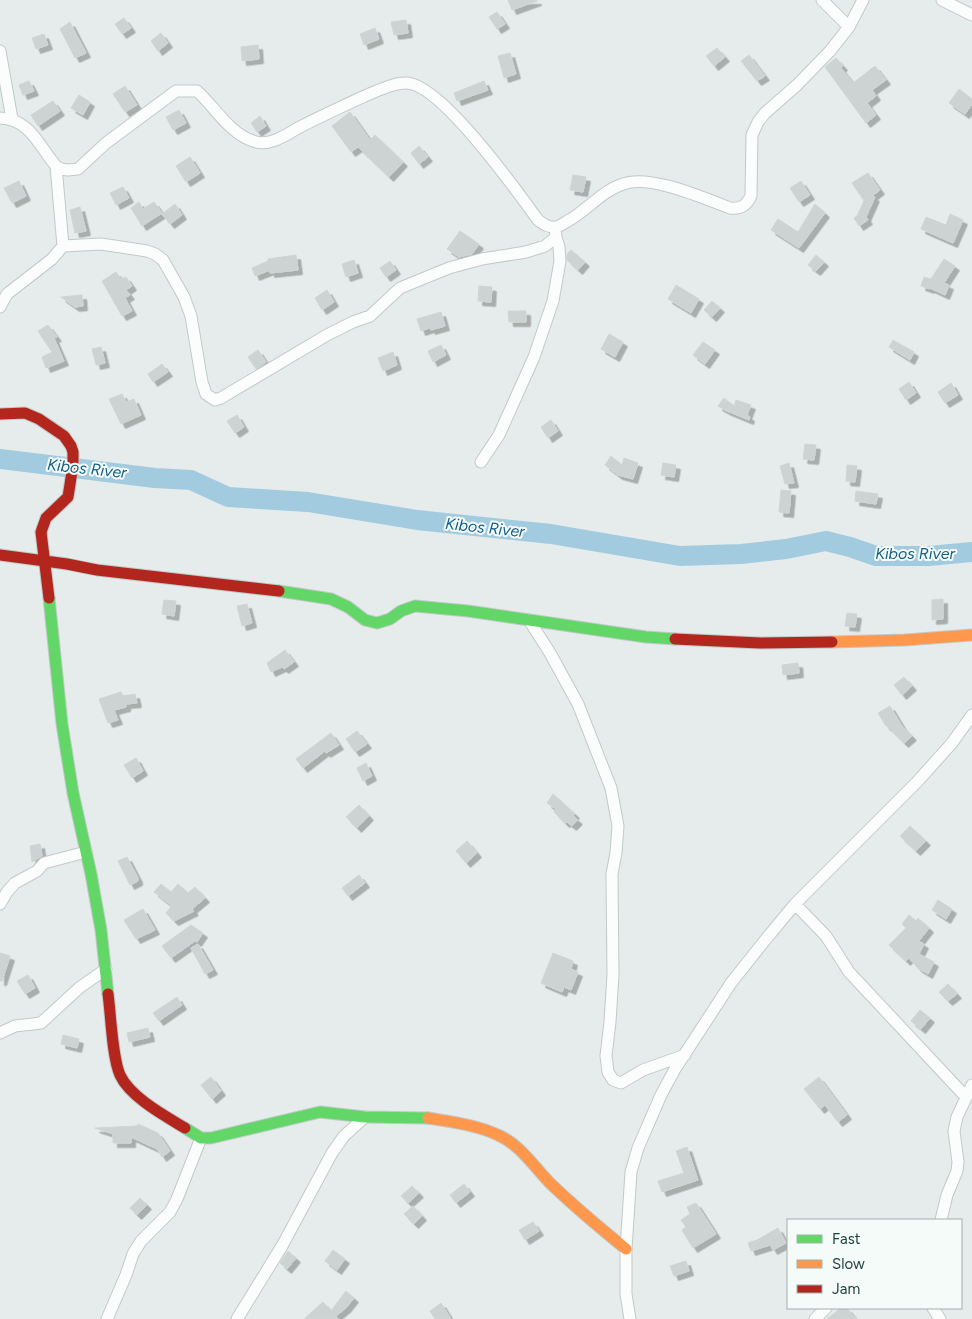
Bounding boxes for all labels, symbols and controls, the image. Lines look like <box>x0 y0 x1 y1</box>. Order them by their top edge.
water label: Kibos River <box>46 455 128 482</box>
water label: Kibos River <box>444 514 526 541</box>
water label: Kibos River <box>875 544 955 563</box>
legend <box>787 1219 962 1309</box>
text: Fast <box>832 1230 861 1248</box>
text: Slow <box>832 1255 865 1273</box>
text: Jam <box>832 1280 860 1298</box>

